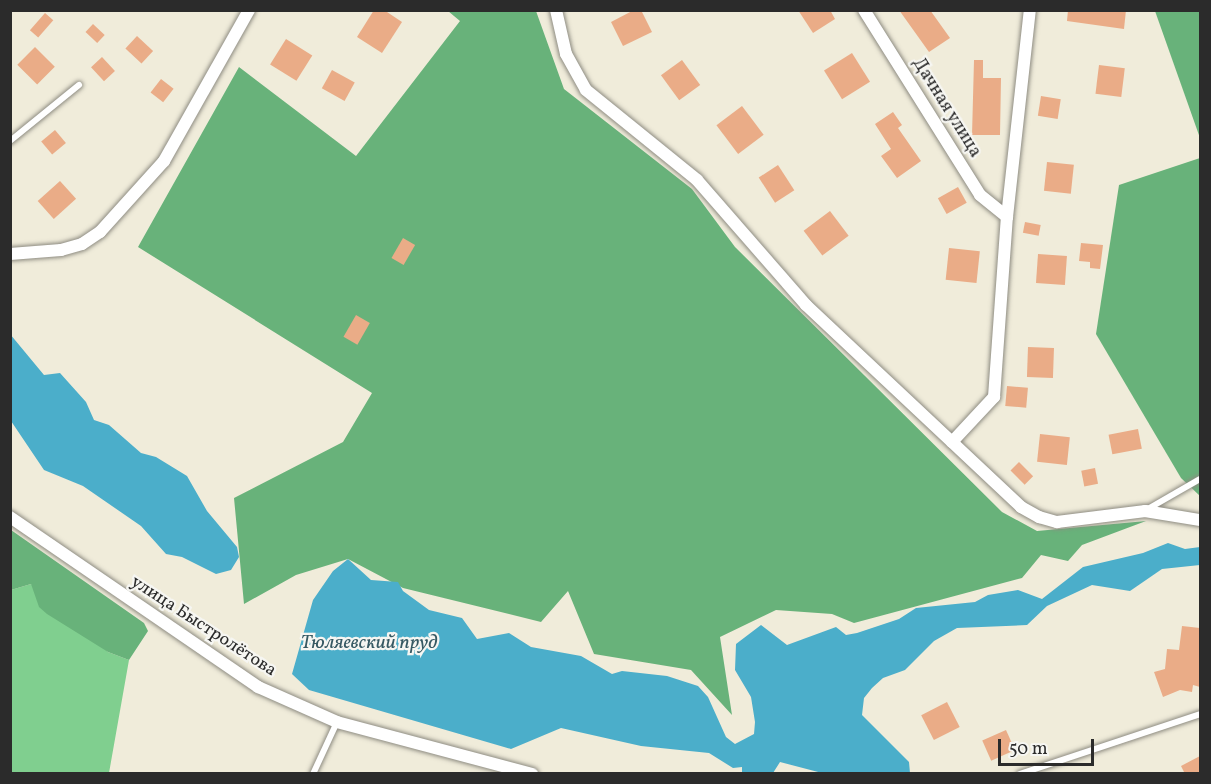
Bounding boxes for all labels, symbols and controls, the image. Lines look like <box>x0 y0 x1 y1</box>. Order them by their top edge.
street label: Дачная улица <box>907 54 985 162</box>
street label: улица Быстролётова <box>126 572 280 682</box>
water label: Тюляевский пруд <box>301 631 437 655</box>
scale bar <box>1001 727 1097 765</box>
text: 50 m <box>1009 737 1048 762</box>

